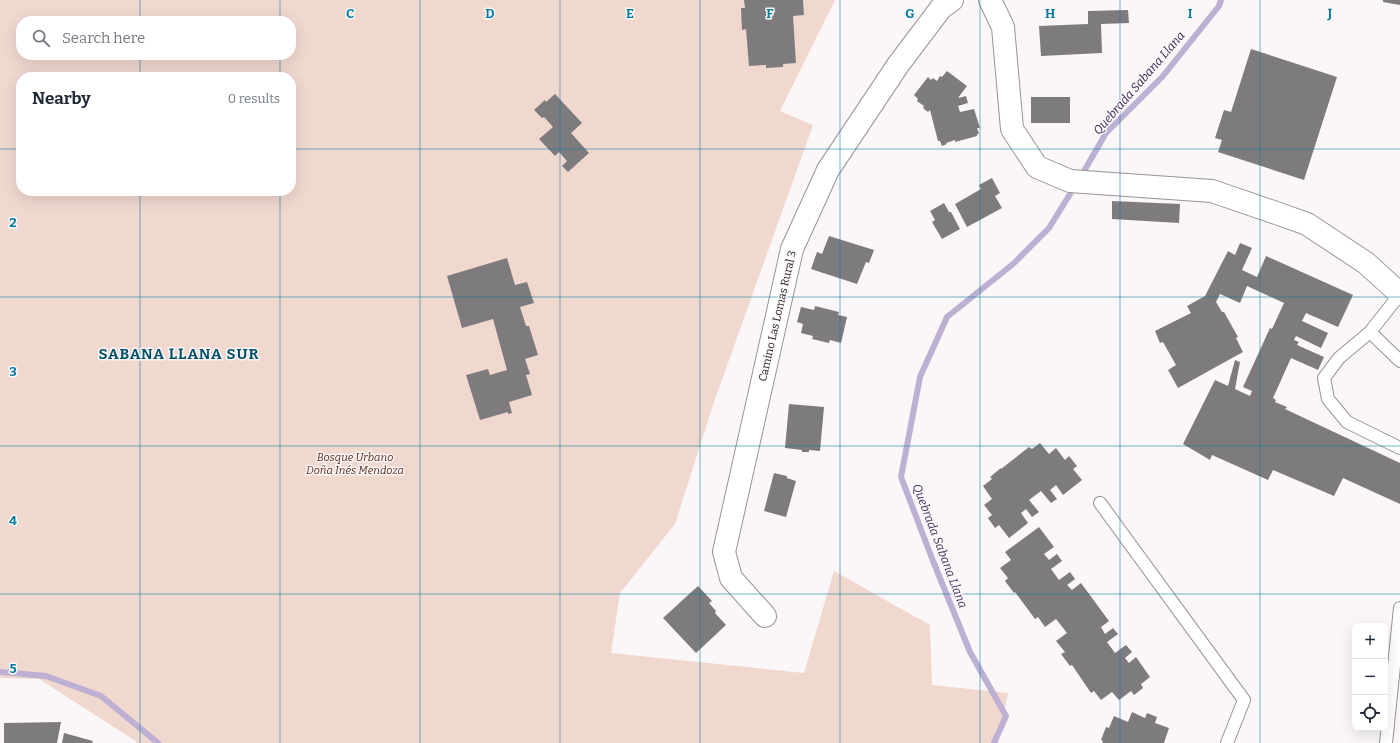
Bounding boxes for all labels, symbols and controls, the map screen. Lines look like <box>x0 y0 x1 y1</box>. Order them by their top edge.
text: C <box>346 6 354 21</box>
text: D <box>485 6 495 21</box>
text: E <box>626 6 634 21</box>
text: F <box>766 6 774 21</box>
text: G <box>905 6 915 21</box>
text: H <box>1045 6 1055 21</box>
text: I <box>1188 6 1193 21</box>
text: J <box>1327 6 1333 21</box>
search box <box>16 16 296 60</box>
icon: search <box>30 27 52 49</box>
text: Search here <box>62 29 145 47</box>
water label: Quebrada Sabana Llana <box>1090 29 1188 137</box>
text: Nearby <box>32 88 91 109</box>
text: 0 results <box>228 91 280 106</box>
text: 2 <box>9 215 17 230</box>
street label: Camino Las Lomas Rural 3 <box>756 249 799 383</box>
district label: SABANA LLANA SUR <box>98 345 260 363</box>
text: 3 <box>9 364 17 379</box>
park label: Bosque Urbano Doña Inés Mendoza <box>306 451 404 477</box>
water label: Quebrada Sabana Llana <box>910 482 970 610</box>
text: 4 <box>9 513 17 528</box>
map controls <box>1352 623 1388 731</box>
button: + <box>1352 623 1388 659</box>
button: − <box>1352 659 1388 695</box>
text: 5 <box>9 661 17 676</box>
button: locate <box>1352 695 1388 731</box>

